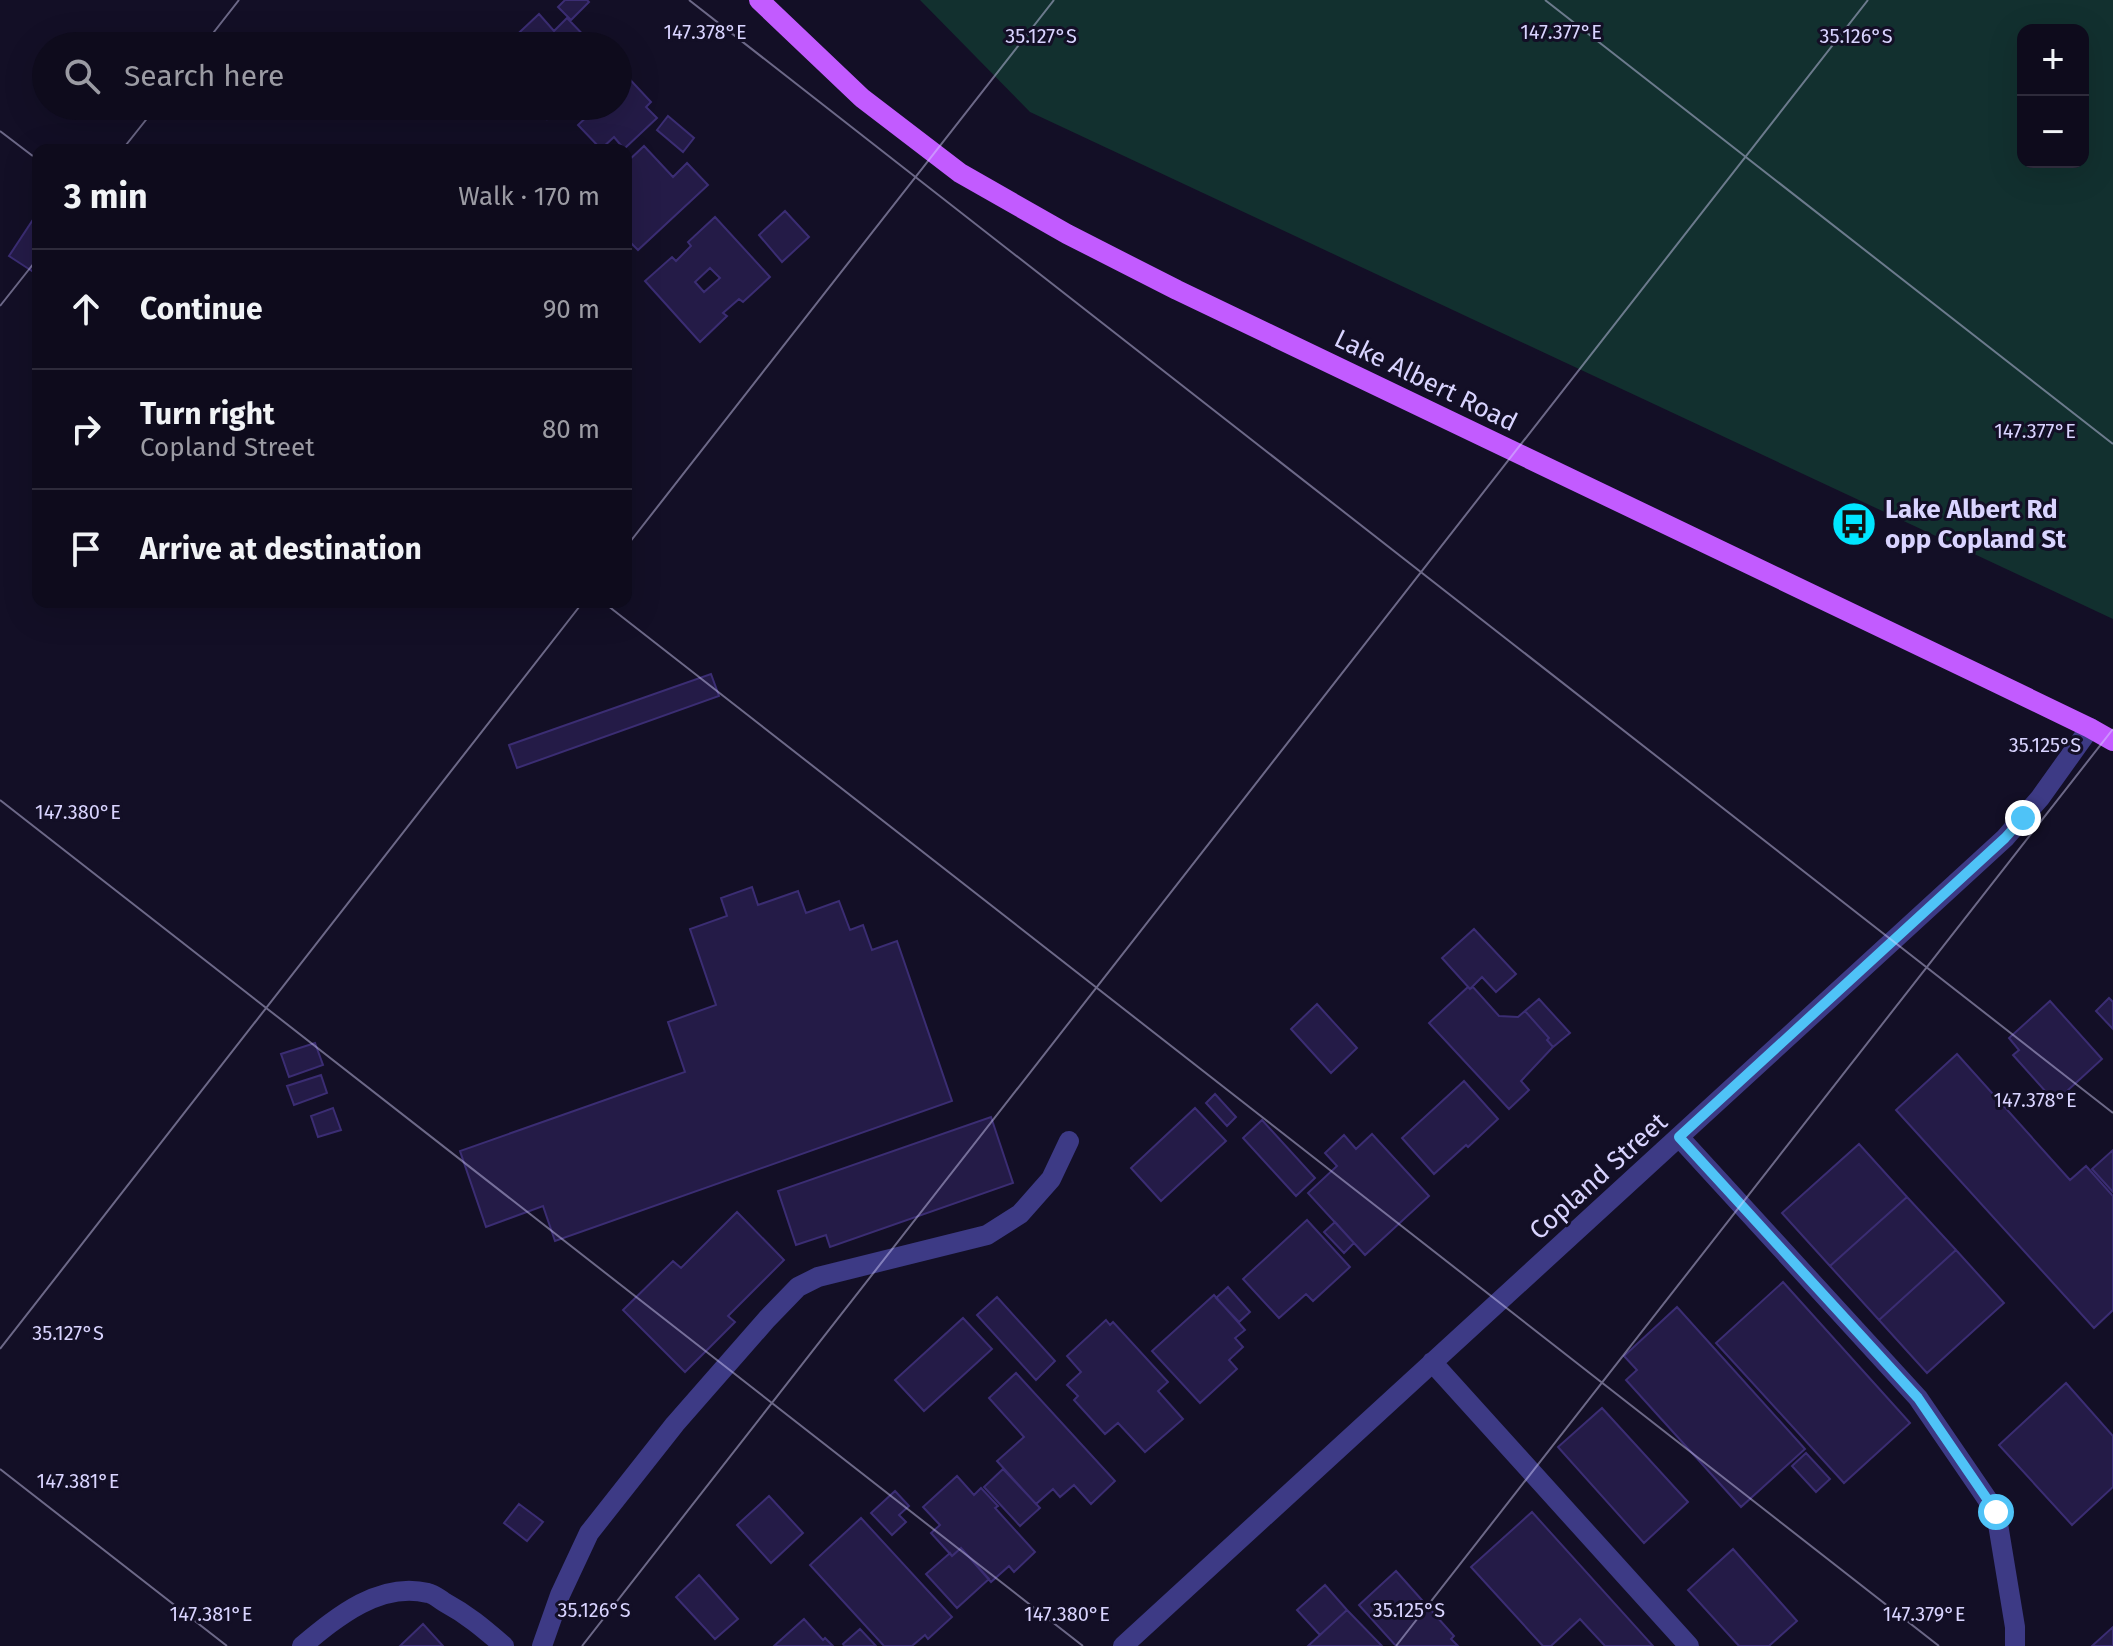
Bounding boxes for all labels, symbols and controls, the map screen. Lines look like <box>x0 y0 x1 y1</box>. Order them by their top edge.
text: 147.378°E <box>663 20 747 44</box>
text: 147.377°E <box>1520 20 1602 44</box>
text: 35.127°S <box>1005 24 1077 48</box>
text: 35.126°S <box>1819 24 1893 48</box>
map controls <box>2017 24 2089 168</box>
button: + <box>2017 24 2089 96</box>
search box <box>32 32 632 120</box>
icon: search <box>60 54 104 98</box>
text: Search here <box>124 58 284 94</box>
button: − <box>2017 96 2089 168</box>
text: 3 min <box>64 176 148 217</box>
text: Walk · 170 m <box>458 181 600 212</box>
icon: ahead <box>64 287 108 331</box>
text: Continue <box>140 291 263 327</box>
text: 90 m <box>543 294 600 325</box>
street label: Lake Albert Road <box>1329 323 1522 438</box>
text: Turn right <box>140 396 275 432</box>
icon: right <box>64 407 108 451</box>
text: 80 m <box>542 414 600 445</box>
text: 147.377°E <box>1994 419 2076 443</box>
text: Copland Street <box>140 432 315 463</box>
place label: Lake Albert Rd opp Copland St <box>1885 494 2067 555</box>
bus stop icon: Lake Albert Rd opp Copland St <box>1830 500 1878 548</box>
icon: arrive <box>64 527 108 571</box>
text: Arrive at destination <box>140 531 422 567</box>
text: 35.125°S <box>2009 733 2081 757</box>
text: 147.380°E <box>35 800 121 824</box>
route end <box>2005 800 2041 836</box>
text: 147.378°E <box>1993 1088 2077 1112</box>
street label: Copland Street <box>1523 1106 1674 1246</box>
text: 35.127°S <box>32 1321 104 1345</box>
text: 147.381°E <box>37 1469 119 1493</box>
route start <box>1978 1494 2014 1530</box>
text: 35.126°S <box>557 1598 631 1622</box>
text: 35.125°S <box>1373 1598 1445 1622</box>
text: 147.381°E <box>170 1602 252 1626</box>
text: 147.380°E <box>1024 1602 1110 1626</box>
text: 147.379°E <box>1883 1602 1965 1626</box>

